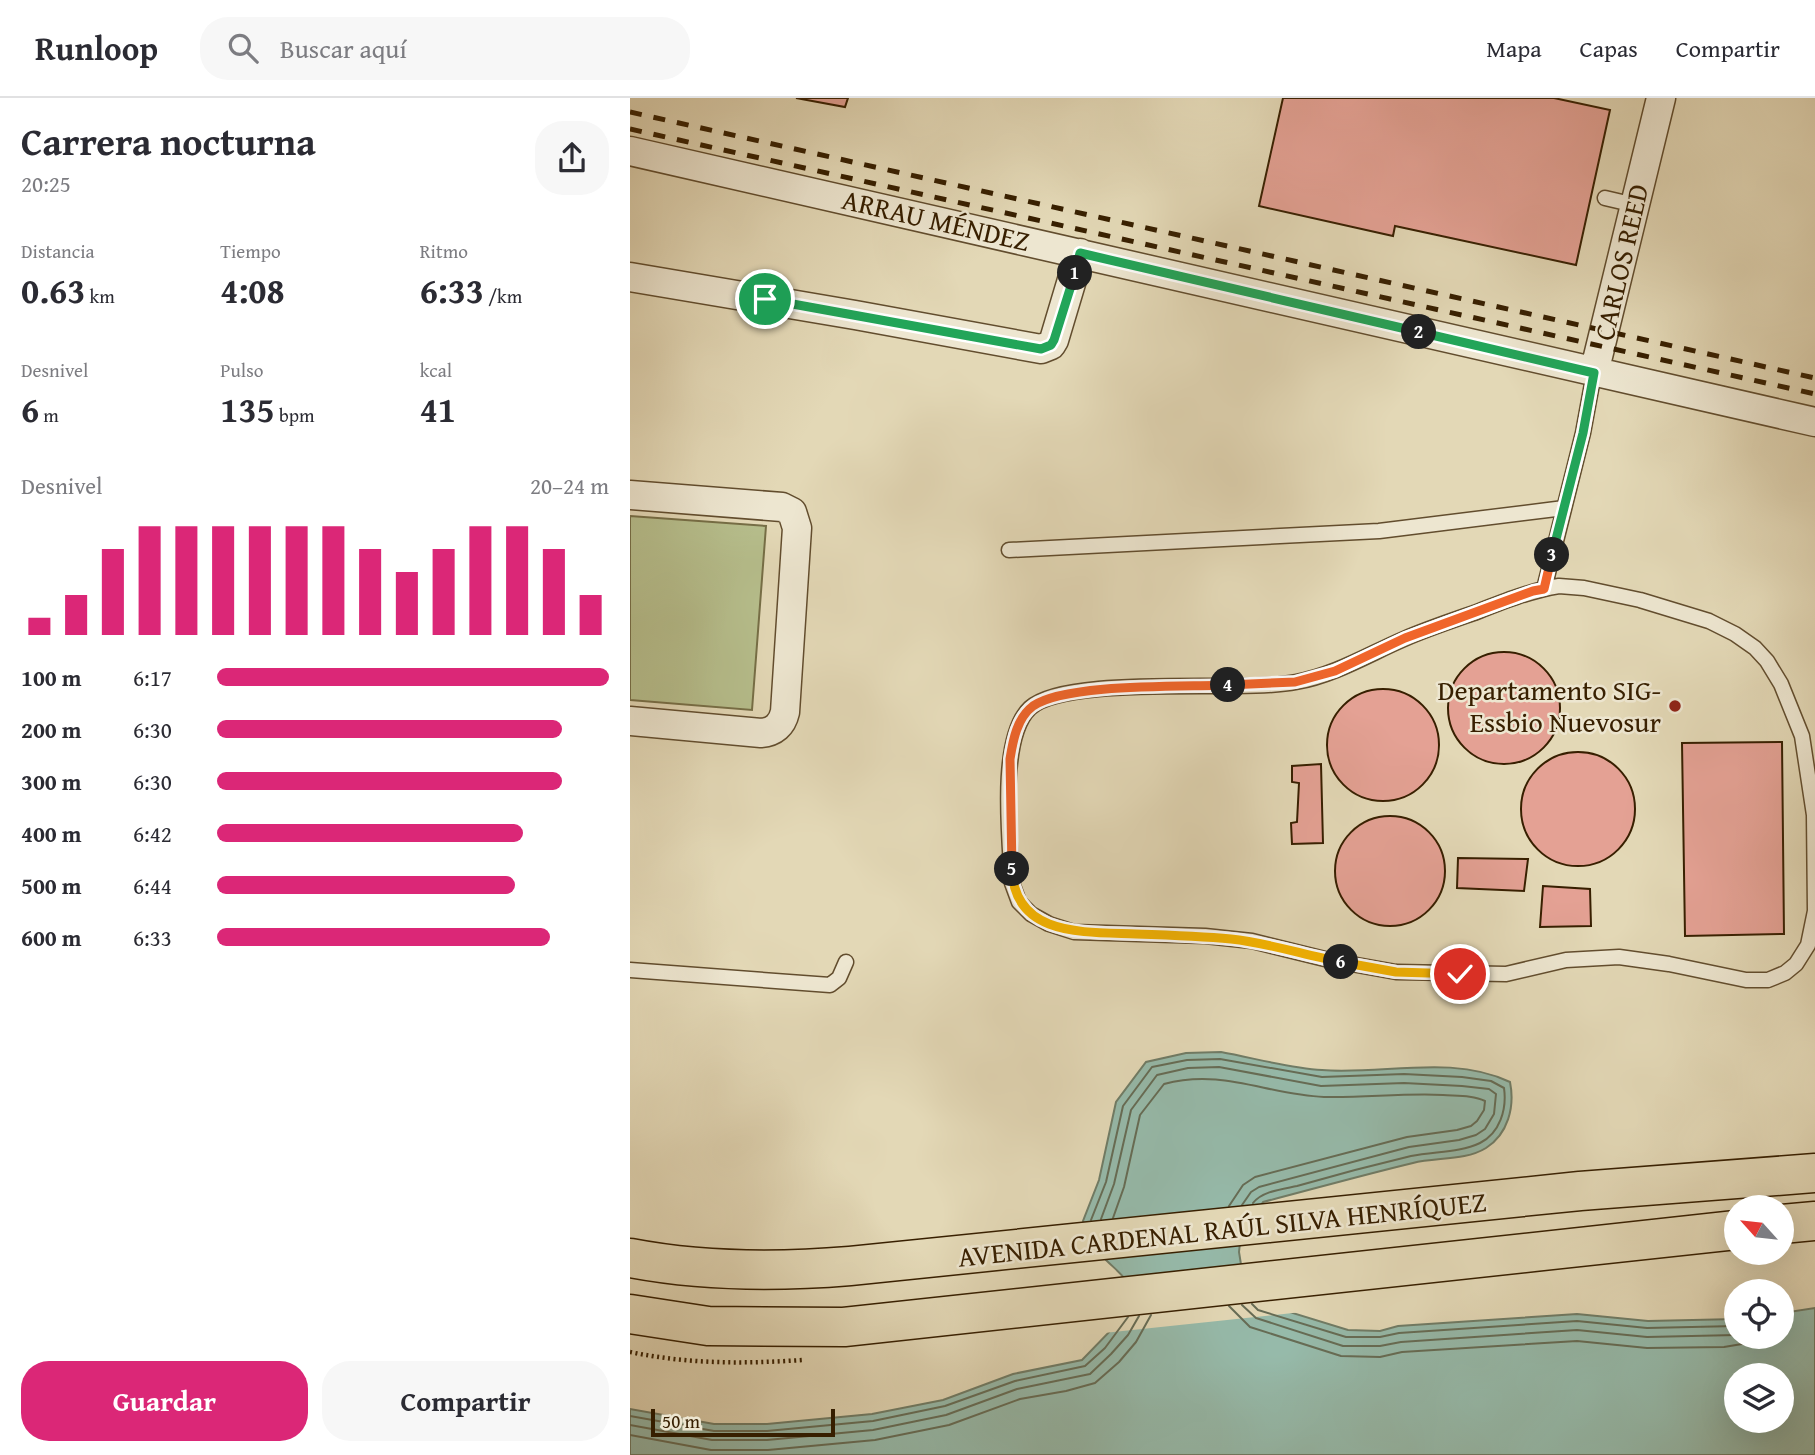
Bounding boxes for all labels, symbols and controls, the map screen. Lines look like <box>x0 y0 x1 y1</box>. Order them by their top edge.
search box <box>200 17 690 80</box>
text: Runloop <box>35 24 158 72</box>
icon: search <box>224 29 262 67</box>
text: Buscar aquí <box>280 29 407 68</box>
text: Mapa <box>1486 31 1542 66</box>
text: Capas <box>1580 31 1638 66</box>
text: Compartir <box>1676 31 1780 66</box>
text: Carrera nocturna <box>21 113 316 169</box>
button: share <box>535 121 609 195</box>
text: 20:25 <box>21 167 71 200</box>
street label: ARRAU MÉNDEZ <box>838 178 1034 261</box>
street label: CARLOS REED <box>1583 180 1658 344</box>
text: Distancia <box>21 237 95 265</box>
text: Tiempo <box>220 237 281 265</box>
text: Ritmo <box>420 237 468 265</box>
pin: 1 <box>1058 256 1092 290</box>
text: 1 <box>1070 258 1079 286</box>
text: 0.63 <box>21 265 85 316</box>
text: 4:08 <box>220 265 285 316</box>
text: 6:33 <box>420 265 484 316</box>
pin <box>735 269 795 329</box>
icon: arrive <box>746 280 784 318</box>
text: km <box>85 282 115 310</box>
text: /km <box>484 282 522 310</box>
pin: 2 <box>1402 314 1436 350</box>
text: 2 <box>1414 317 1423 345</box>
text: Desnivel <box>21 356 88 384</box>
text: Pulso <box>220 356 263 384</box>
text: kcal <box>420 356 452 384</box>
text: 6 <box>21 384 39 435</box>
text: 135 <box>220 384 275 435</box>
text: 41 <box>420 384 456 435</box>
text: m <box>39 401 59 429</box>
text: bpm <box>275 401 315 429</box>
text: Desnivel <box>21 469 102 502</box>
text: 20–24 m <box>530 469 609 502</box>
pin: 3 <box>1534 538 1570 573</box>
text: 3 <box>1547 540 1556 568</box>
text: 100 m <box>21 661 82 694</box>
text: 6:17 <box>133 661 172 694</box>
pin: 4 <box>1210 668 1246 702</box>
place label: Departamento SIG- Essbio Nuevosur <box>1437 669 1661 742</box>
text: 4 <box>1223 670 1232 698</box>
marker: Departamento SIG- Essbio Nuevosur <box>1667 698 1683 714</box>
text: 200 m <box>21 713 82 746</box>
text: 6:30 <box>133 713 172 746</box>
text: 300 m <box>21 765 82 798</box>
text: 6:30 <box>133 765 172 798</box>
text: 400 m <box>21 817 82 850</box>
text: 6:42 <box>133 817 172 850</box>
pin: 5 <box>994 852 1030 886</box>
text: 5 <box>1007 854 1016 882</box>
text: 500 m <box>21 869 82 902</box>
text: 6:44 <box>133 869 172 902</box>
text: 600 m <box>21 921 82 954</box>
text: 6:33 <box>133 921 172 954</box>
pin: 6 <box>1324 944 1358 980</box>
pin <box>1430 944 1490 1004</box>
text: 6 <box>1336 947 1345 975</box>
icon: check <box>1441 955 1479 993</box>
street label: AVENIDA CARDENAL RAÚL SILVA HENRÍQUEZ <box>956 1180 1488 1277</box>
north arrow <box>1724 1195 1794 1265</box>
map controls <box>1724 1195 1794 1433</box>
button: locate <box>1724 1279 1794 1349</box>
button: Guardar <box>21 1361 308 1441</box>
button: Compartir <box>322 1361 609 1441</box>
button: layers <box>1724 1363 1794 1433</box>
scale bar <box>651 1406 835 1438</box>
text: 50 m <box>662 1407 700 1435</box>

